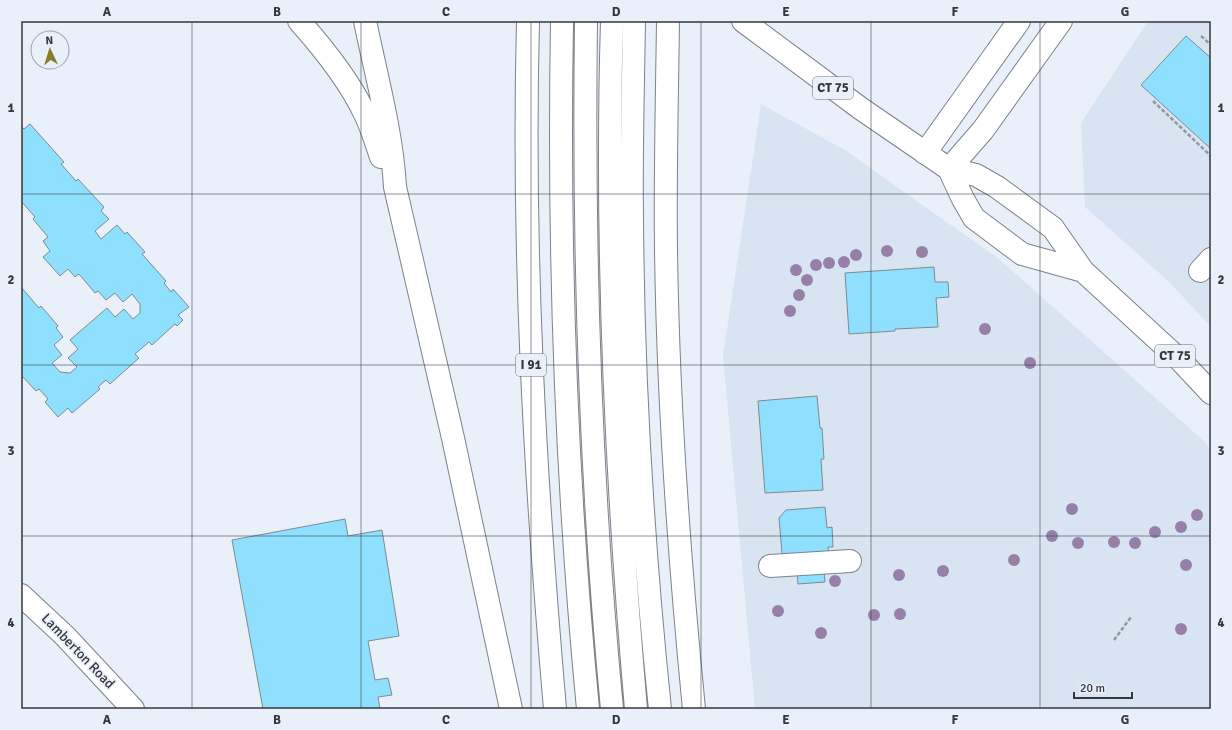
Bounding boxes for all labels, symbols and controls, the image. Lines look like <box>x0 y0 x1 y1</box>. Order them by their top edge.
text: A <box>103 4 112 20</box>
text: B <box>273 4 281 20</box>
text: C <box>442 4 450 20</box>
text: D <box>612 4 621 20</box>
text: E <box>782 4 790 20</box>
text: F <box>952 4 959 20</box>
text: G <box>1121 4 1129 20</box>
north arrow <box>30 30 70 70</box>
text: N <box>45 34 54 47</box>
road number: CT 75 <box>813 77 853 99</box>
text: 1 <box>7 100 15 116</box>
text: 1 <box>1217 100 1225 116</box>
text: 2 <box>7 272 15 288</box>
text: 2 <box>1217 272 1225 288</box>
road number: CT 75 <box>1155 345 1195 367</box>
road number: I 91 <box>516 354 546 376</box>
text: 3 <box>7 443 15 459</box>
text: 3 <box>1217 443 1225 459</box>
street label: Lamberton Road <box>38 610 118 692</box>
text: 4 <box>7 615 15 631</box>
text: 4 <box>1217 615 1225 631</box>
scale bar <box>1074 674 1132 700</box>
text: 20 m <box>1080 681 1105 696</box>
text: A <box>103 712 112 728</box>
text: B <box>273 712 281 728</box>
text: C <box>442 712 450 728</box>
text: D <box>612 712 621 728</box>
text: E <box>782 712 790 728</box>
text: F <box>952 712 959 728</box>
text: G <box>1121 712 1129 728</box>

